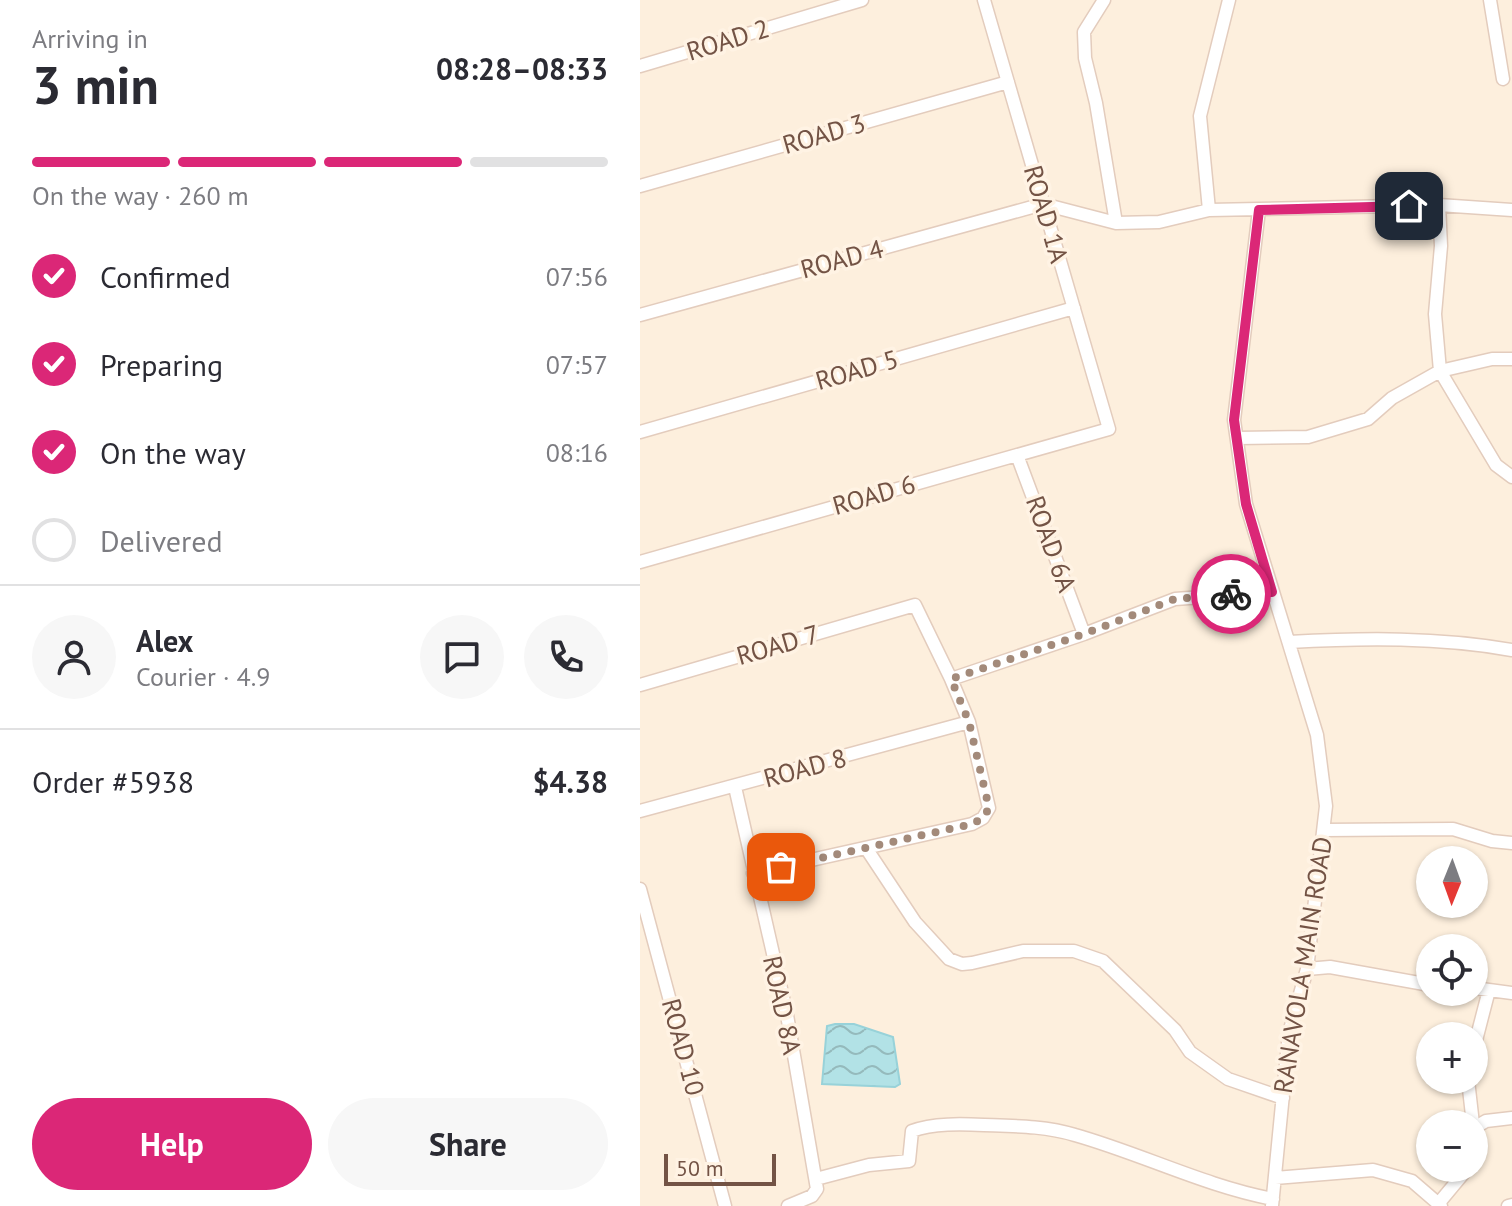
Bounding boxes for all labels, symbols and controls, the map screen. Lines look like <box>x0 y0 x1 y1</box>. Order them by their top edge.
street label: ROAD 2 <box>682 11 773 68</box>
text: Arriving in <box>32 22 148 55</box>
text: 08:28–08:33 <box>436 49 608 88</box>
text: 3 min <box>32 51 159 118</box>
street label: ROAD 3 <box>779 106 869 161</box>
street label: ROAD 1A <box>1017 161 1076 266</box>
pin <box>1375 172 1443 240</box>
text: On the way · 260 m <box>32 179 249 212</box>
icon: home <box>1387 184 1431 228</box>
street label: ROAD 4 <box>797 232 887 285</box>
icon: check <box>32 254 76 298</box>
text: Confirmed <box>100 257 231 296</box>
text: 07:56 <box>546 260 608 293</box>
icon: check <box>32 342 76 386</box>
street label: ROAD 5 <box>812 342 902 397</box>
text: Preparing <box>100 345 223 384</box>
text: 07:57 <box>546 348 608 381</box>
icon: check <box>32 430 76 474</box>
text: On the way <box>100 433 246 472</box>
text: 08:16 <box>546 436 608 469</box>
street label: ROAD 6 <box>829 467 919 522</box>
street label: ROAD 6A <box>1019 491 1084 596</box>
text: Delivered <box>100 521 223 560</box>
courier <box>1191 554 1271 634</box>
icon: bike <box>1209 572 1253 616</box>
button: person <box>32 615 116 699</box>
button: chat <box>420 615 504 699</box>
button: phone <box>524 615 608 699</box>
street label: ROAD 7 <box>733 617 823 672</box>
text: Alex <box>136 621 193 660</box>
text: Courier · 4.9 <box>136 660 270 693</box>
street label: ROAD 8 <box>760 741 850 794</box>
text: Order #5938 <box>32 762 194 801</box>
text: $4.38 <box>533 762 608 801</box>
pin <box>747 833 815 901</box>
street label: RANAVOLA MAIN ROAD <box>1266 834 1339 1096</box>
icon: bag <box>759 845 803 889</box>
north arrow <box>1416 846 1488 918</box>
map controls <box>1416 846 1488 1182</box>
button: locate <box>1416 934 1488 1006</box>
street label: ROAD 8A <box>756 953 809 1057</box>
street label: ROAD 10 <box>655 995 712 1099</box>
button: + <box>1416 1022 1488 1094</box>
button: Help <box>32 1098 312 1190</box>
button: Share <box>328 1098 608 1190</box>
button: − <box>1416 1110 1488 1182</box>
scale bar <box>664 1150 776 1186</box>
text: 50 m <box>676 1154 724 1182</box>

